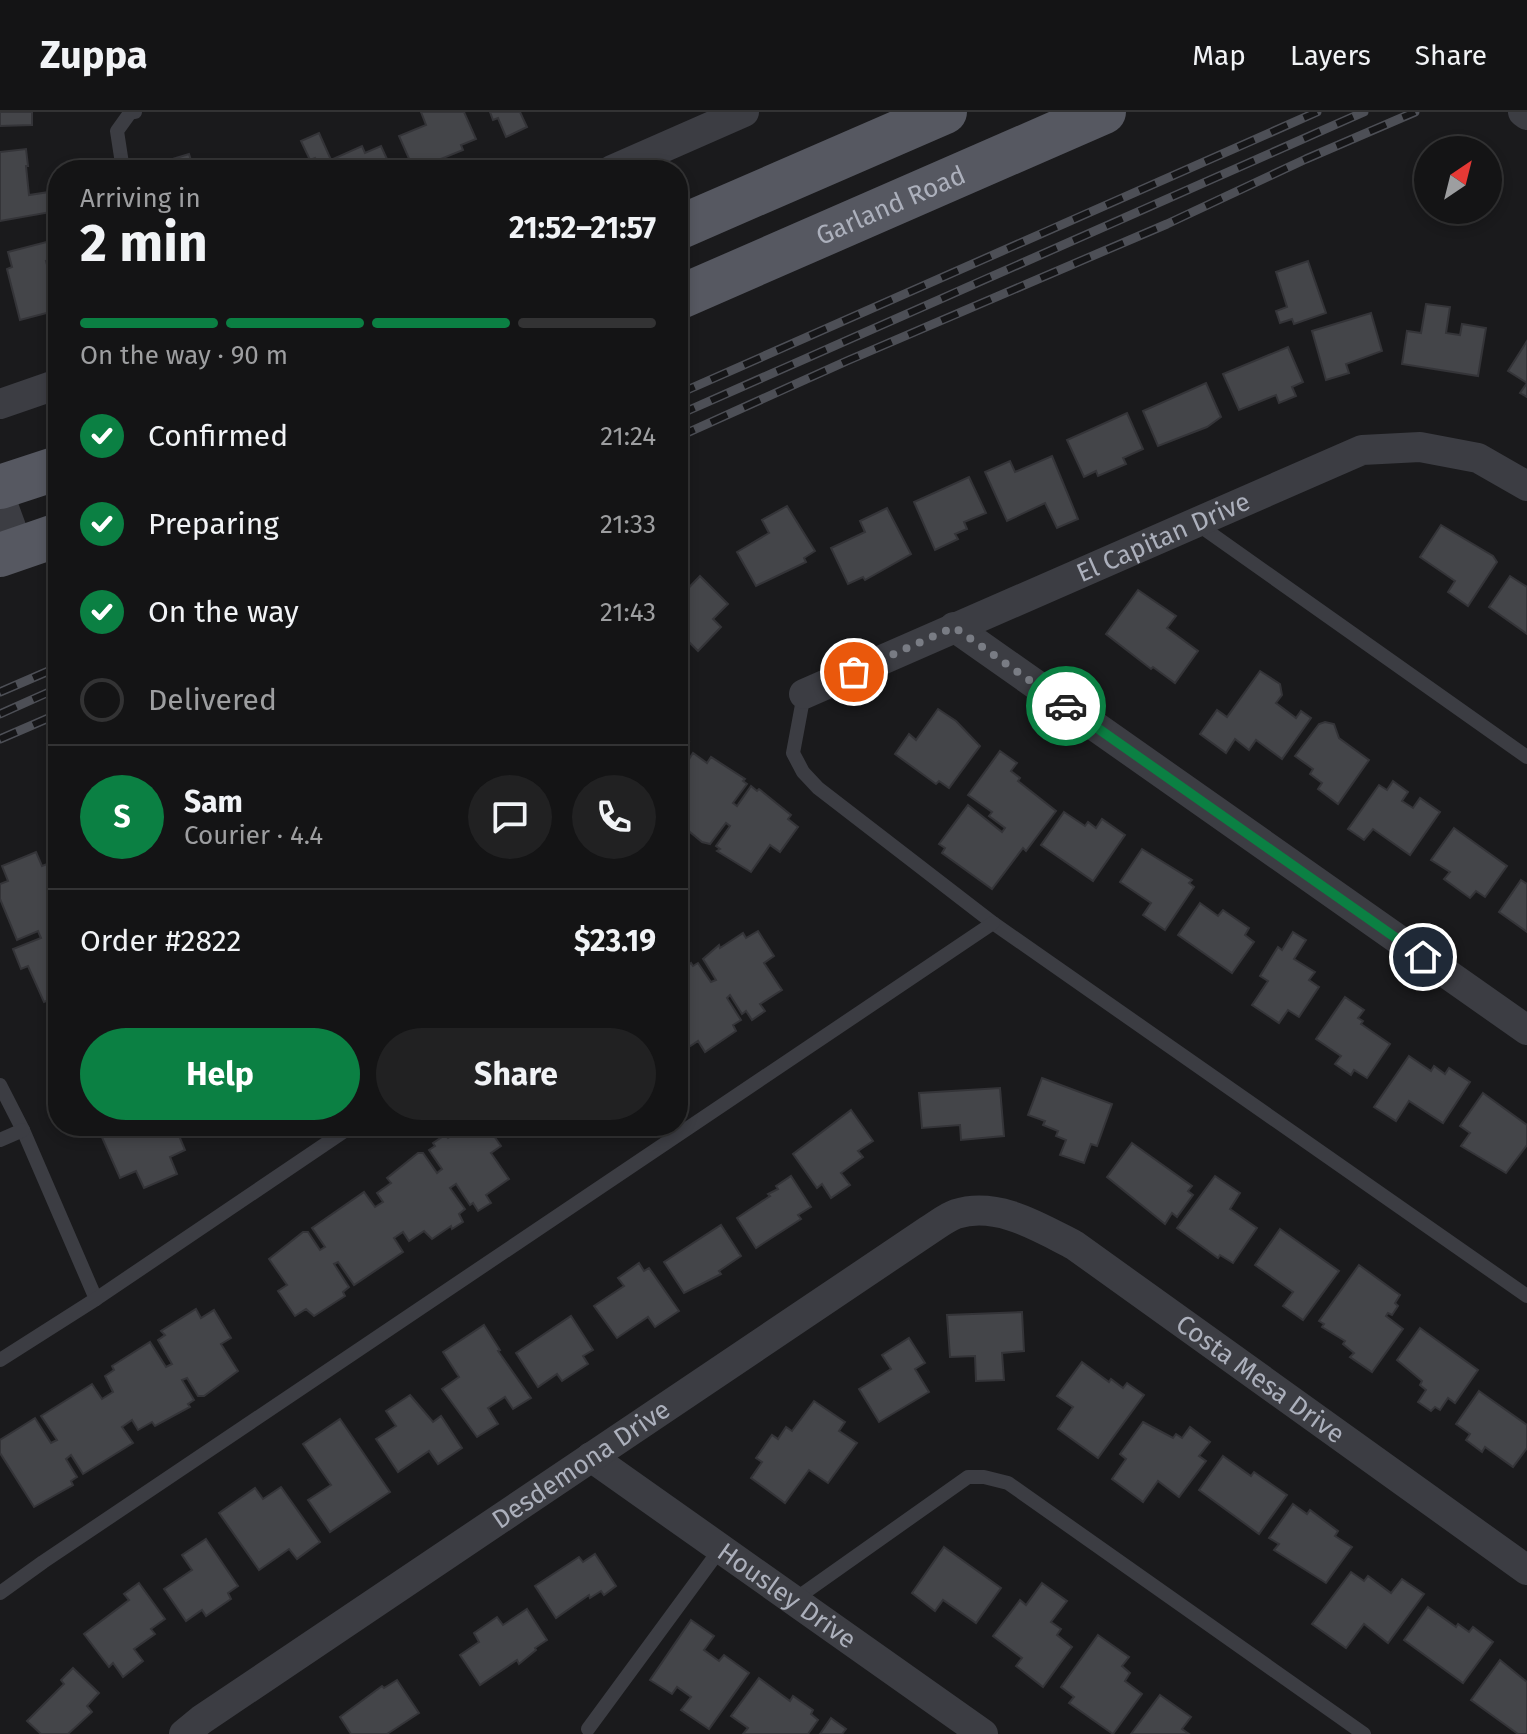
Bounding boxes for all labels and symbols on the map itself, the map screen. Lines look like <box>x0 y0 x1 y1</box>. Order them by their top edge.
north arrow <box>1414 136 1502 224</box>
street label: Garland Road <box>811 159 970 251</box>
street label: El Capitan Drive <box>1072 485 1255 588</box>
pin <box>820 638 888 706</box>
courier <box>1026 666 1106 746</box>
pin <box>1389 923 1457 991</box>
street label: Costa Mesa Drive <box>1170 1308 1351 1450</box>
street label: Desdemona Drive <box>486 1393 676 1535</box>
street label: Housley Drive <box>712 1536 862 1655</box>

